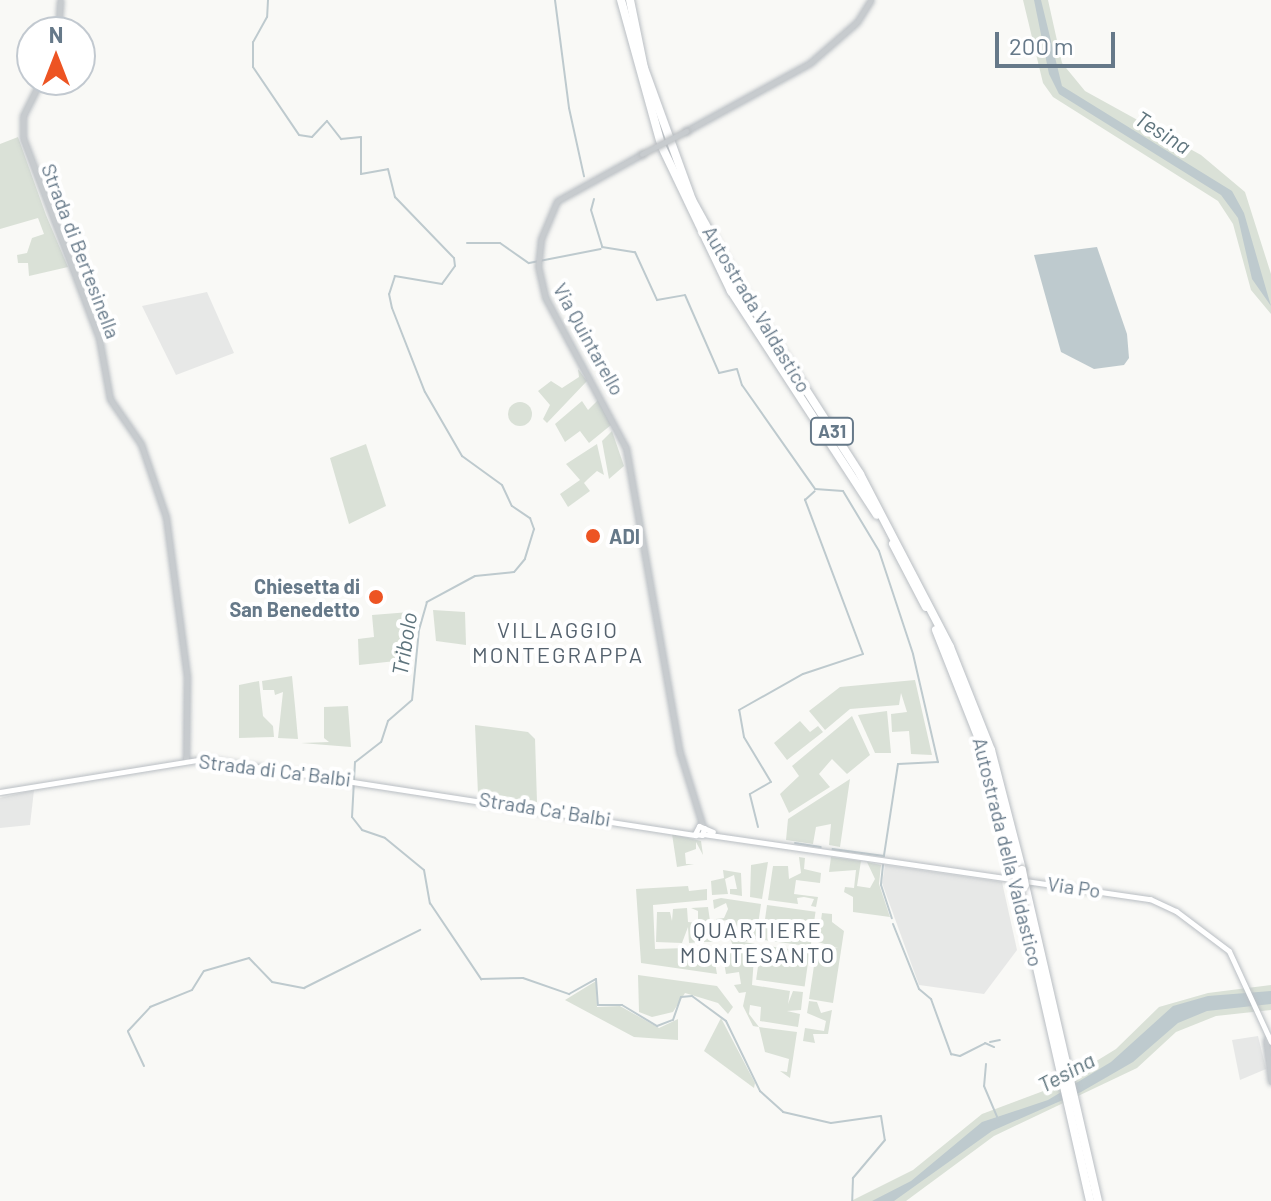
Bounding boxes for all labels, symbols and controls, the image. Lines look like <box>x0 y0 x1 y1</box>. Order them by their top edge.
north arrow <box>16 16 96 96</box>
scale bar <box>999 16 1119 66</box>
text: N <box>49 21 63 47</box>
text: 200 m <box>1009 31 1074 60</box>
water label: Tesina <box>1130 105 1196 159</box>
street label: Strada di Bertesinella <box>37 160 125 342</box>
street label: Autostrada Valdastico <box>698 221 816 397</box>
street label: Via Quintarello <box>548 279 630 399</box>
road number: A31 <box>808 417 856 445</box>
place label: ADI <box>609 524 640 548</box>
marker: ADI <box>584 527 602 545</box>
place label: Chiesetta di San Benedetto <box>229 574 360 621</box>
marker: Chiesetta di San Benedetto <box>367 588 385 606</box>
water label: Tribolo <box>386 610 422 678</box>
district label: VILLAGGIO MONTEGRAPPA <box>472 616 644 668</box>
street label: Autostrada della Valdastico <box>968 735 1048 969</box>
street label: Strada di Ca' Balbi <box>198 749 352 791</box>
street label: Strada Ca' Balbi <box>477 787 613 831</box>
street label: Via Po <box>1046 871 1102 903</box>
district label: QUARTIERE MONTESANTO <box>680 916 836 968</box>
water label: Tesina <box>1033 1046 1099 1098</box>

